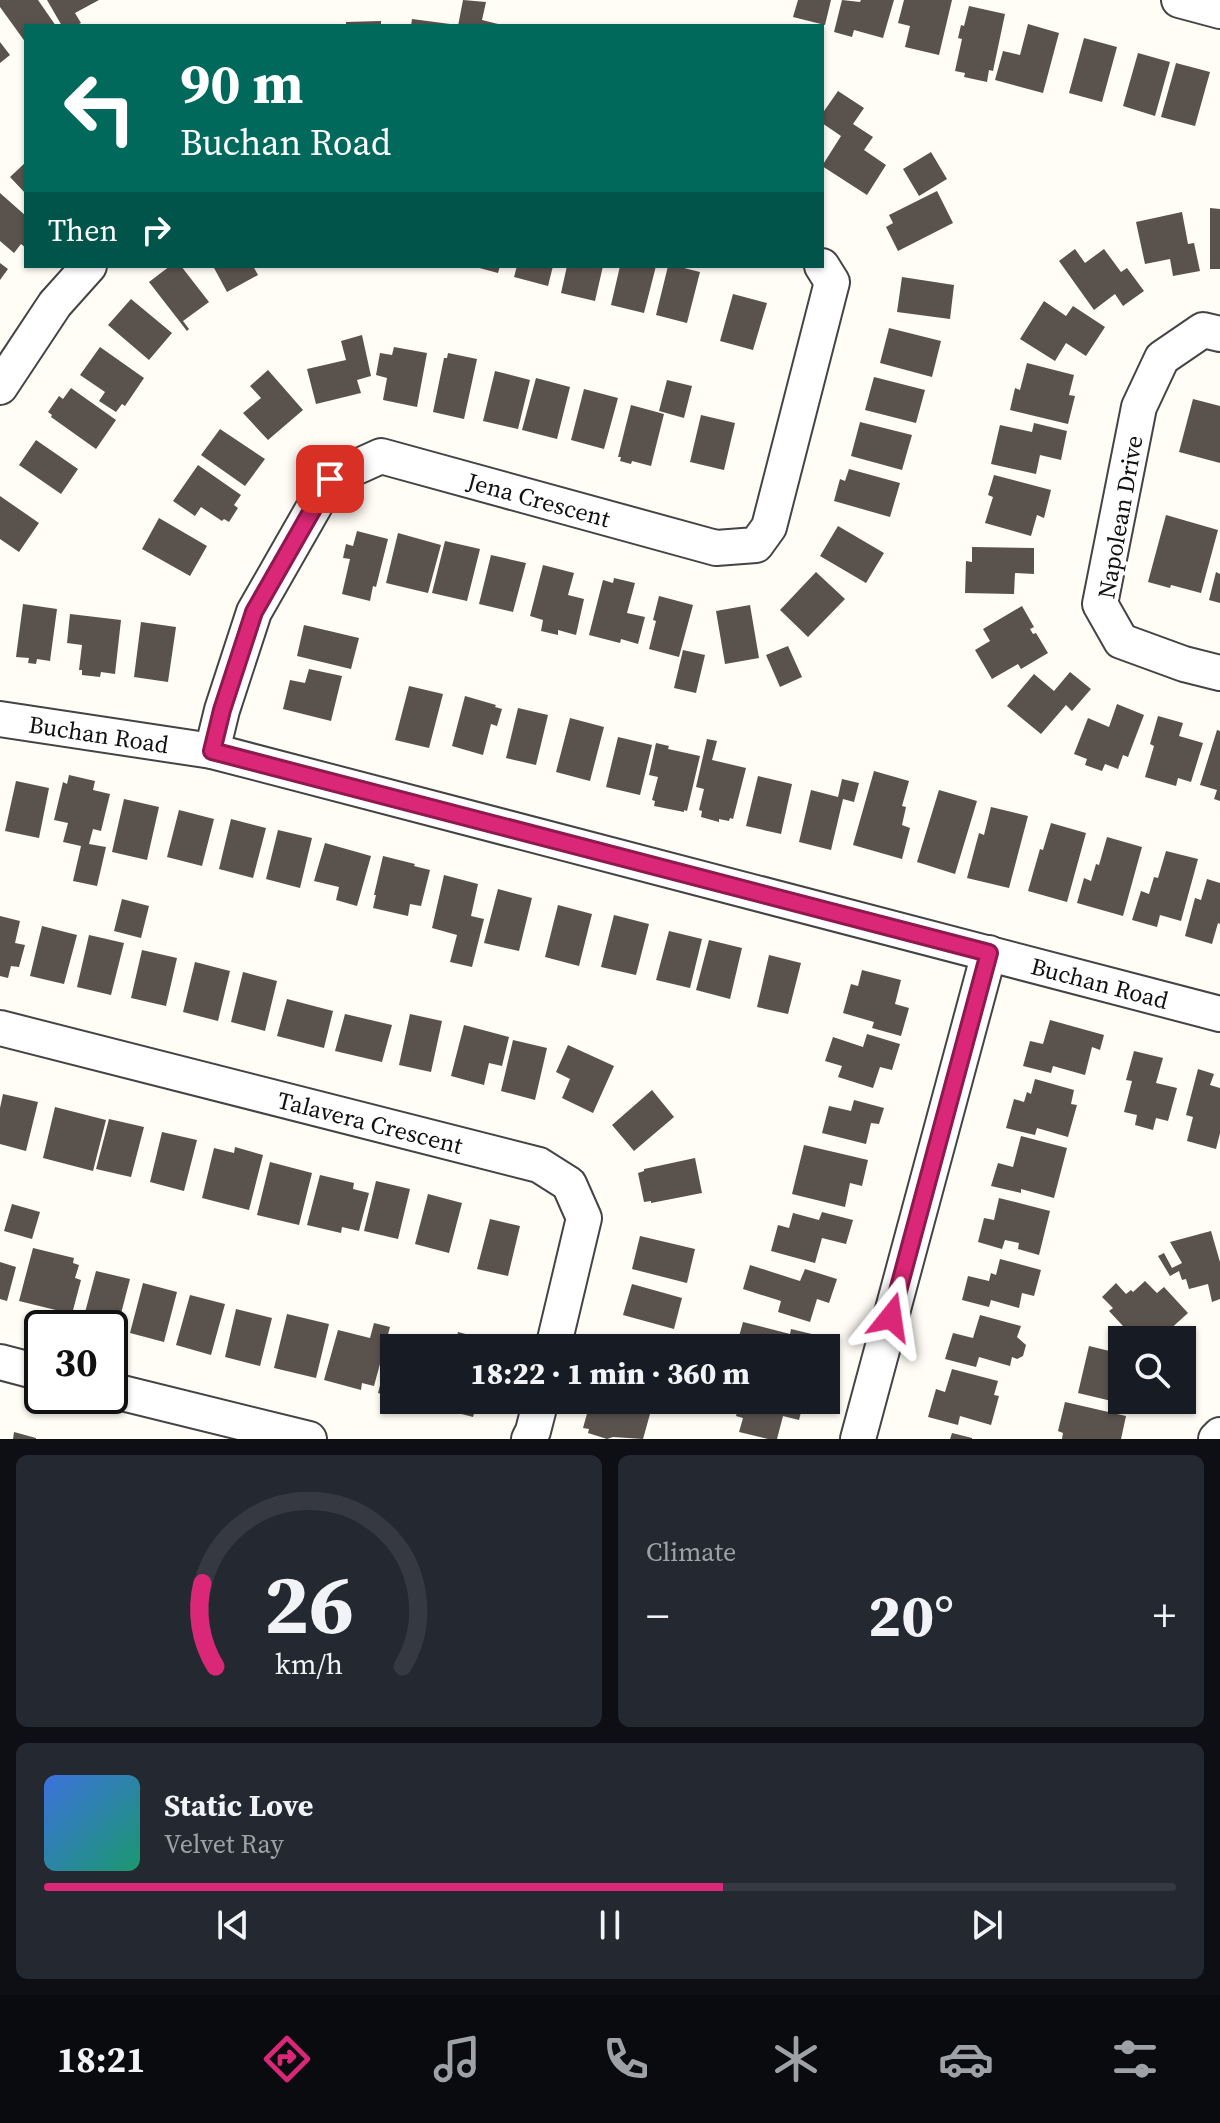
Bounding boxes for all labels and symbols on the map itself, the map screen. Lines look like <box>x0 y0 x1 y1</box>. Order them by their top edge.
street label: Napolean Drive <box>1089 433 1151 601</box>
pin <box>296 445 364 513</box>
street label: Jena Crescent <box>462 464 614 535</box>
street label: Buchan Road <box>27 707 171 761</box>
street label: Buchan Road <box>1028 949 1173 1017</box>
street label: Talavera Crescent <box>274 1083 467 1162</box>
position arrow <box>849 1275 933 1359</box>
speed limit sign: 30 <box>24 1310 128 1414</box>

